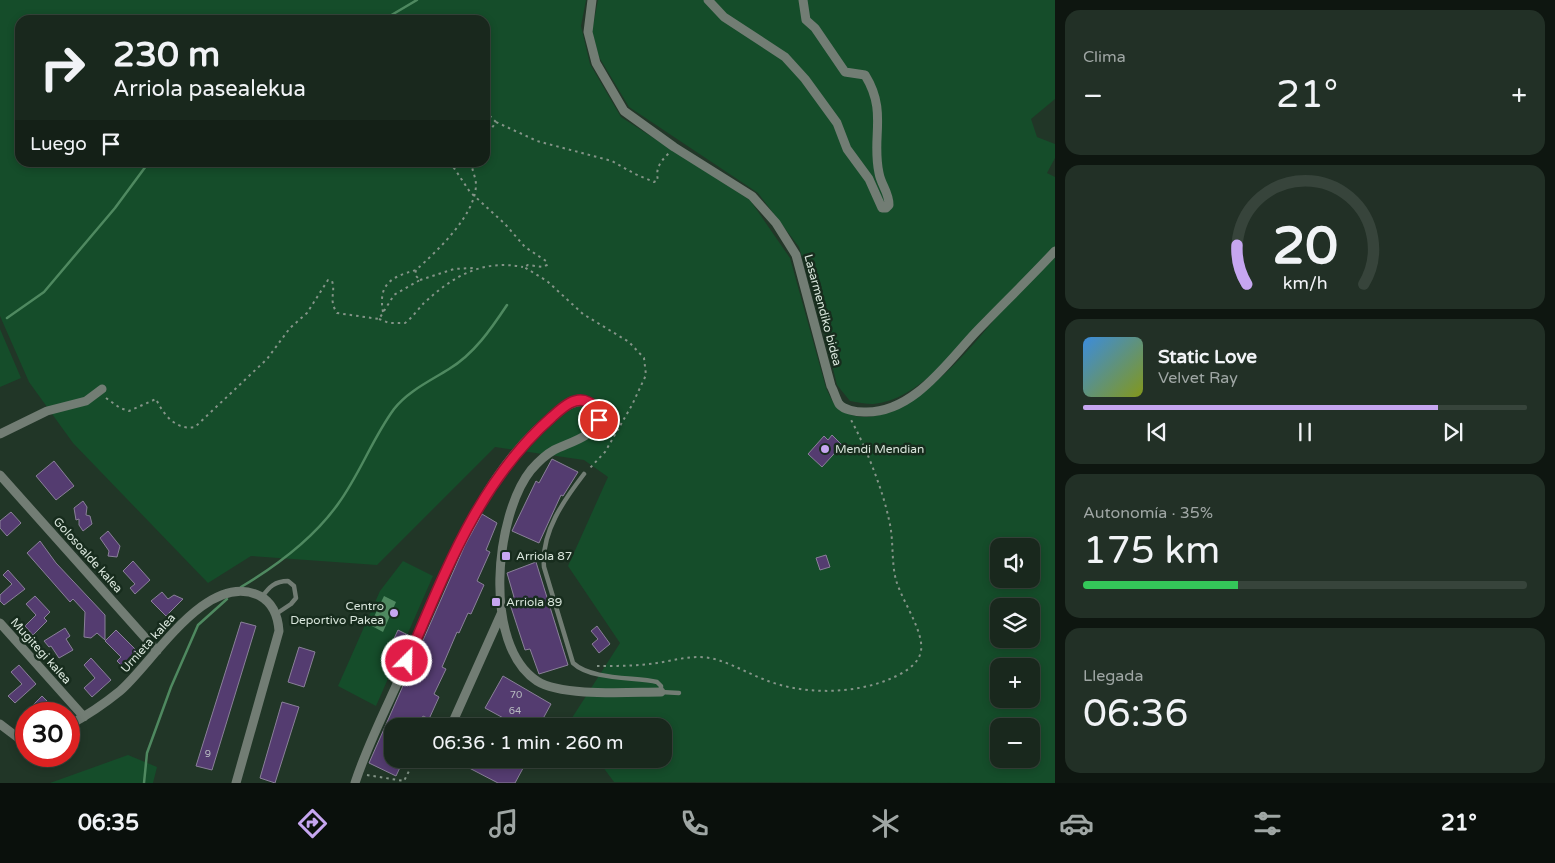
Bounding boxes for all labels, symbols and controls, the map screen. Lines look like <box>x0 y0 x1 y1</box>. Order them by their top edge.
text: 230 m <box>113 34 220 76</box>
icon: right <box>30 35 95 100</box>
text: Clima <box>1083 47 1126 67</box>
text: 21° <box>1276 72 1338 118</box>
text: Arriola pasealekua <box>113 76 306 102</box>
text: − <box>1083 79 1103 113</box>
text: + <box>1511 79 1527 113</box>
icon: arrive <box>97 130 125 158</box>
text: Luego <box>30 133 87 155</box>
text: 20 <box>1272 215 1338 278</box>
street label: Lasarmendiko bidea <box>801 253 845 367</box>
text: km/h <box>1283 273 1327 294</box>
text: Static Love <box>1158 346 1257 368</box>
text: Velvet Ray <box>1158 368 1238 388</box>
pin <box>578 399 620 441</box>
icon: arrive <box>585 406 613 434</box>
icon: previous <box>1143 418 1171 446</box>
icon: pause <box>1291 418 1319 446</box>
icon: next <box>1439 418 1467 446</box>
place label: Mendi Mendian <box>835 442 924 456</box>
marker: Mendi Mendian <box>819 443 831 455</box>
text: Autonomía · 35% <box>1083 503 1213 523</box>
street label: Golosoalde kalea <box>50 514 126 596</box>
text: 175 km <box>1083 528 1220 574</box>
map controls <box>990 538 1040 768</box>
button: sound <box>990 538 1040 588</box>
place label: Arriola 87 <box>516 549 572 563</box>
marker: Arriola 87 <box>500 550 512 562</box>
place label: Arriola 89 <box>506 595 562 609</box>
marker: Arriola 89 <box>490 596 502 608</box>
button: layers <box>990 598 1040 648</box>
place label: Centro Deportivo Pakea <box>290 599 384 627</box>
marker: Centro Deportivo Pakea <box>388 607 400 619</box>
street label: Urnieta kalea <box>118 611 178 675</box>
street label: Mugitegi kalea <box>8 615 74 687</box>
position arrow <box>380 634 432 686</box>
button: + <box>990 658 1040 708</box>
text: Llegada <box>1083 666 1143 686</box>
house number: 70 <box>510 689 522 701</box>
text: 06:36 <box>1083 691 1188 737</box>
speed limit sign: 30 <box>15 702 80 767</box>
house number: 64 <box>509 705 521 717</box>
button: − <box>990 718 1040 768</box>
text: 06:36 · 1 min · 260 m <box>432 732 624 754</box>
house number: 9 <box>205 748 211 760</box>
icon: directions <box>295 806 330 841</box>
icon: music <box>486 806 521 841</box>
icon: phone <box>677 806 712 841</box>
icon: climate <box>868 806 903 841</box>
icon: car <box>1059 806 1094 841</box>
icon: filters <box>1250 806 1285 841</box>
text: 06:35 <box>78 810 139 836</box>
text: 21° <box>1441 810 1477 836</box>

